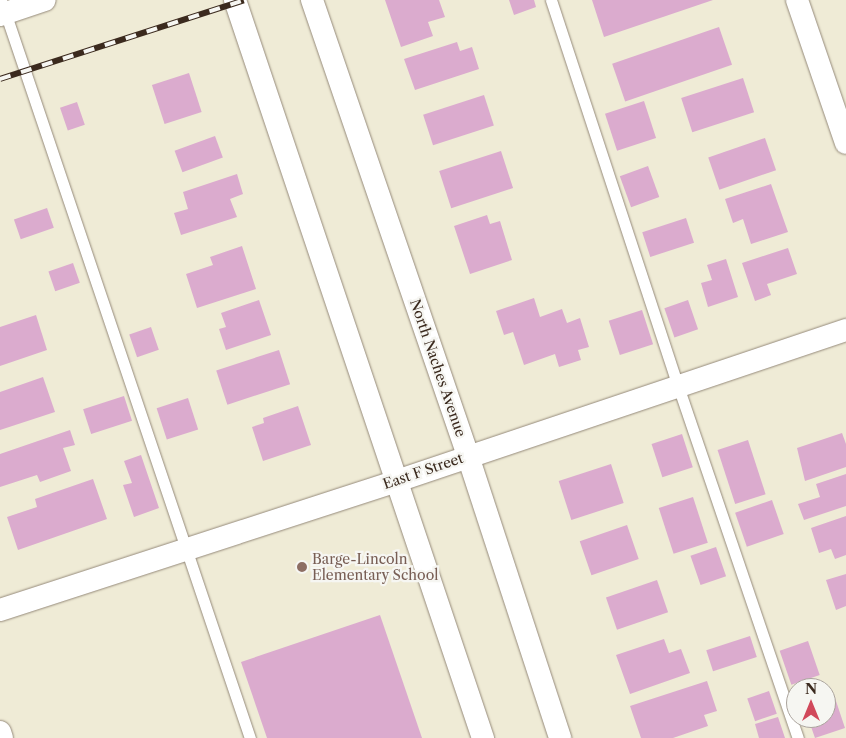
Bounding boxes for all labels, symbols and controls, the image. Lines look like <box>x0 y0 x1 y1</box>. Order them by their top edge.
street label: North Naches Avenue <box>406 297 470 439</box>
street label: East F Street <box>380 449 466 493</box>
place label: Barge-Lincoln Elementary School <box>312 551 439 584</box>
marker: Barge-Lincoln Elementary School <box>296 561 308 573</box>
north arrow <box>786 678 836 728</box>
text: N <box>805 680 817 698</box>

